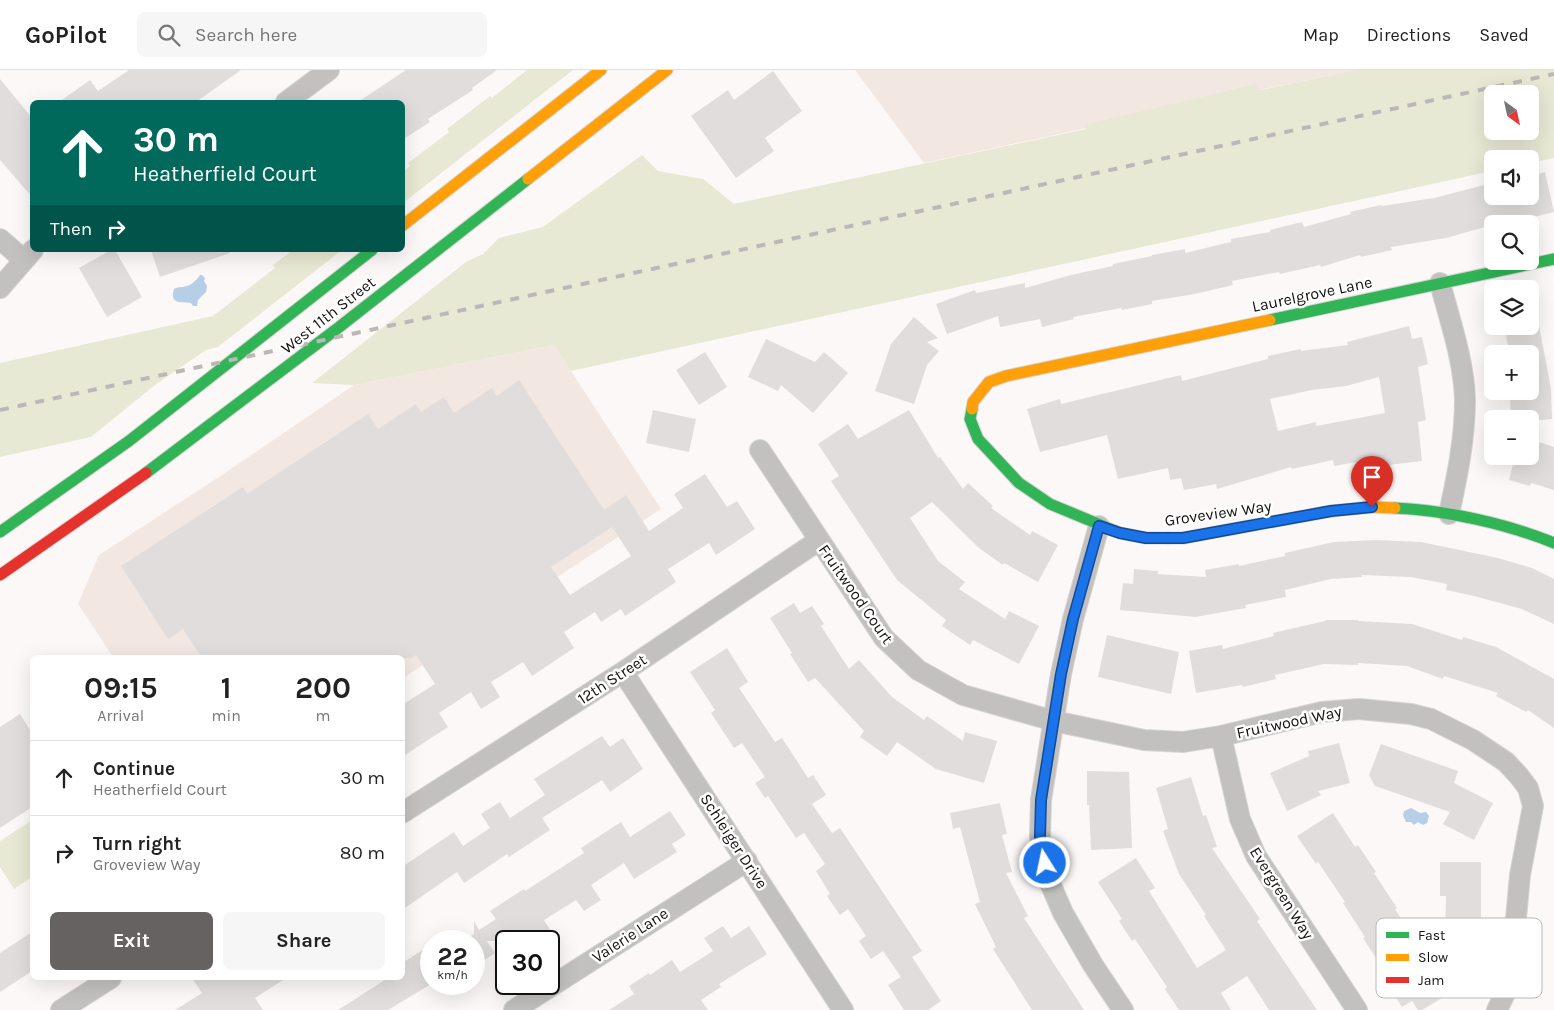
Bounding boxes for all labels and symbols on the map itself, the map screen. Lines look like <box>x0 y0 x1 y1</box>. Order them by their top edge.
north arrow <box>1484 85 1539 140</box>
street label: West 11th Street <box>277 272 379 358</box>
street label: Laurelgrove Lane <box>1250 272 1374 316</box>
pin <box>1351 456 1393 507</box>
street label: Groveview Way <box>1163 496 1273 530</box>
street label: Fruitwood Court <box>815 541 897 647</box>
street label: 12th Street <box>574 650 650 708</box>
street label: Fruitwood Way <box>1235 701 1344 742</box>
street label: Schleiger Drive <box>696 790 772 892</box>
position arrow <box>1018 836 1070 888</box>
street label: Evergreen Way <box>1246 843 1318 943</box>
street label: Valerie Lane <box>588 903 672 967</box>
legend <box>1376 918 1542 998</box>
text: Fast <box>1418 927 1445 944</box>
speed limit sign: 30 <box>495 930 560 995</box>
text: Slow <box>1418 949 1448 966</box>
text: Jam <box>1418 972 1444 989</box>

